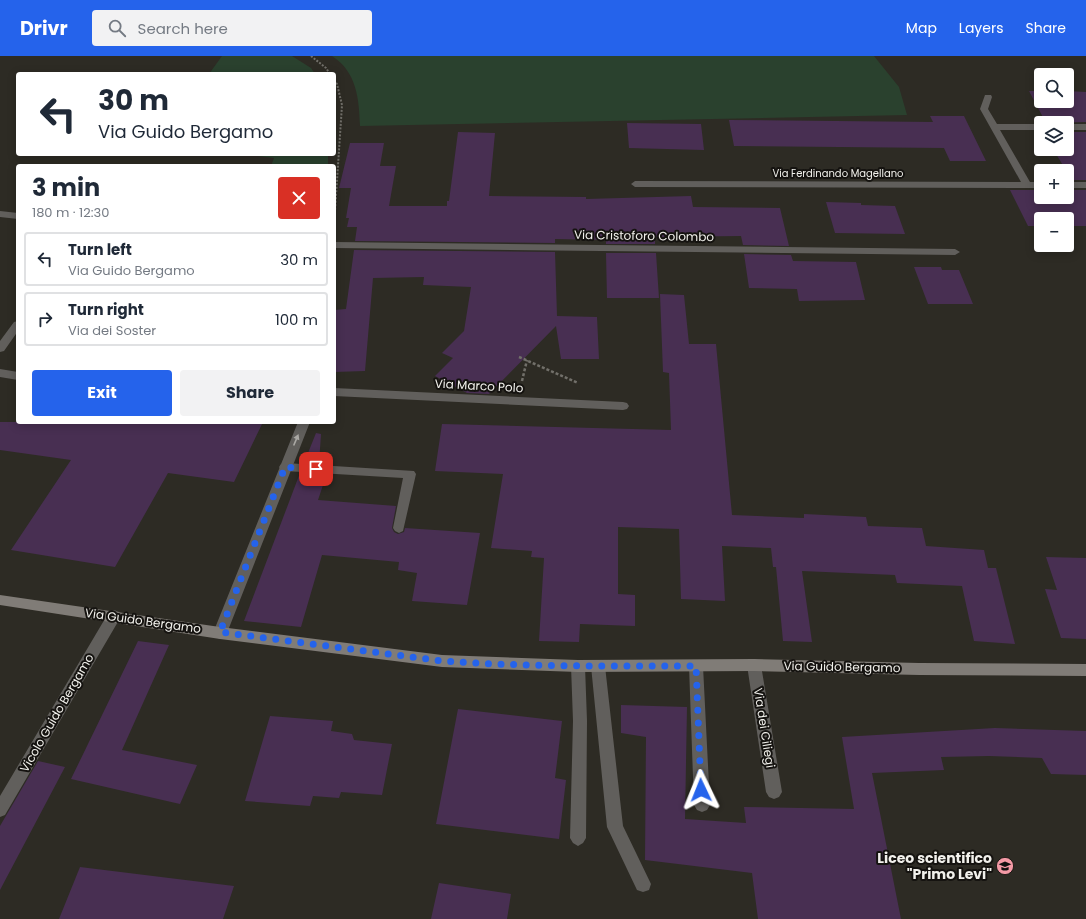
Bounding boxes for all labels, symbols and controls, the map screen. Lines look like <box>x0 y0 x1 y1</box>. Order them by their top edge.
search box <box>92 10 372 46</box>
text: Drivr <box>20 15 68 42</box>
icon: search <box>106 17 128 39</box>
text: Search here <box>138 18 228 39</box>
text: Map <box>906 18 937 38</box>
text: Layers <box>959 18 1003 38</box>
text: Share <box>1025 18 1066 38</box>
map controls <box>1034 68 1074 252</box>
button: search <box>1034 68 1074 108</box>
text: 30 m <box>98 81 169 120</box>
icon: left <box>32 88 84 140</box>
button: layers <box>1034 116 1074 156</box>
text: Via Guido Bergamo <box>98 119 273 144</box>
button: + <box>1034 164 1074 204</box>
street label: Via Ferdinando Magellano <box>772 166 904 181</box>
text: 3 min <box>32 171 100 204</box>
button: close <box>278 177 320 219</box>
text: 180 m · 12:30 <box>32 203 109 222</box>
button: − <box>1034 212 1074 252</box>
street label: Via Cristoforo Colombo <box>574 226 715 245</box>
text: Turn left <box>68 239 132 260</box>
icon: left <box>34 248 56 270</box>
text: 30 m <box>280 249 318 270</box>
text: Via Guido Bergamo <box>68 261 195 280</box>
text: Turn right <box>68 299 144 320</box>
icon: right <box>34 308 56 330</box>
text: 100 m <box>275 309 318 330</box>
text: Via dei Soster <box>68 321 156 340</box>
button: Exit <box>32 370 172 416</box>
button: Share <box>180 370 320 416</box>
street label: Via Marco Polo <box>434 375 524 396</box>
one-way arrow <box>294 434 300 446</box>
pin <box>299 452 333 486</box>
icon: arrive <box>305 458 327 480</box>
street label: Via Guido Bergamo <box>84 604 202 637</box>
street label: Vicolo Guido Bergamo <box>16 650 98 775</box>
street label: Via Guido Bergamo <box>783 657 901 676</box>
street label: Via dei Ciliegi <box>750 687 779 769</box>
position arrow <box>680 769 722 811</box>
place label: Liceo scientifico "Primo Levi" <box>877 848 992 884</box>
school or university icon: Liceo scientifico "Primo Levi" <box>995 856 1015 876</box>

